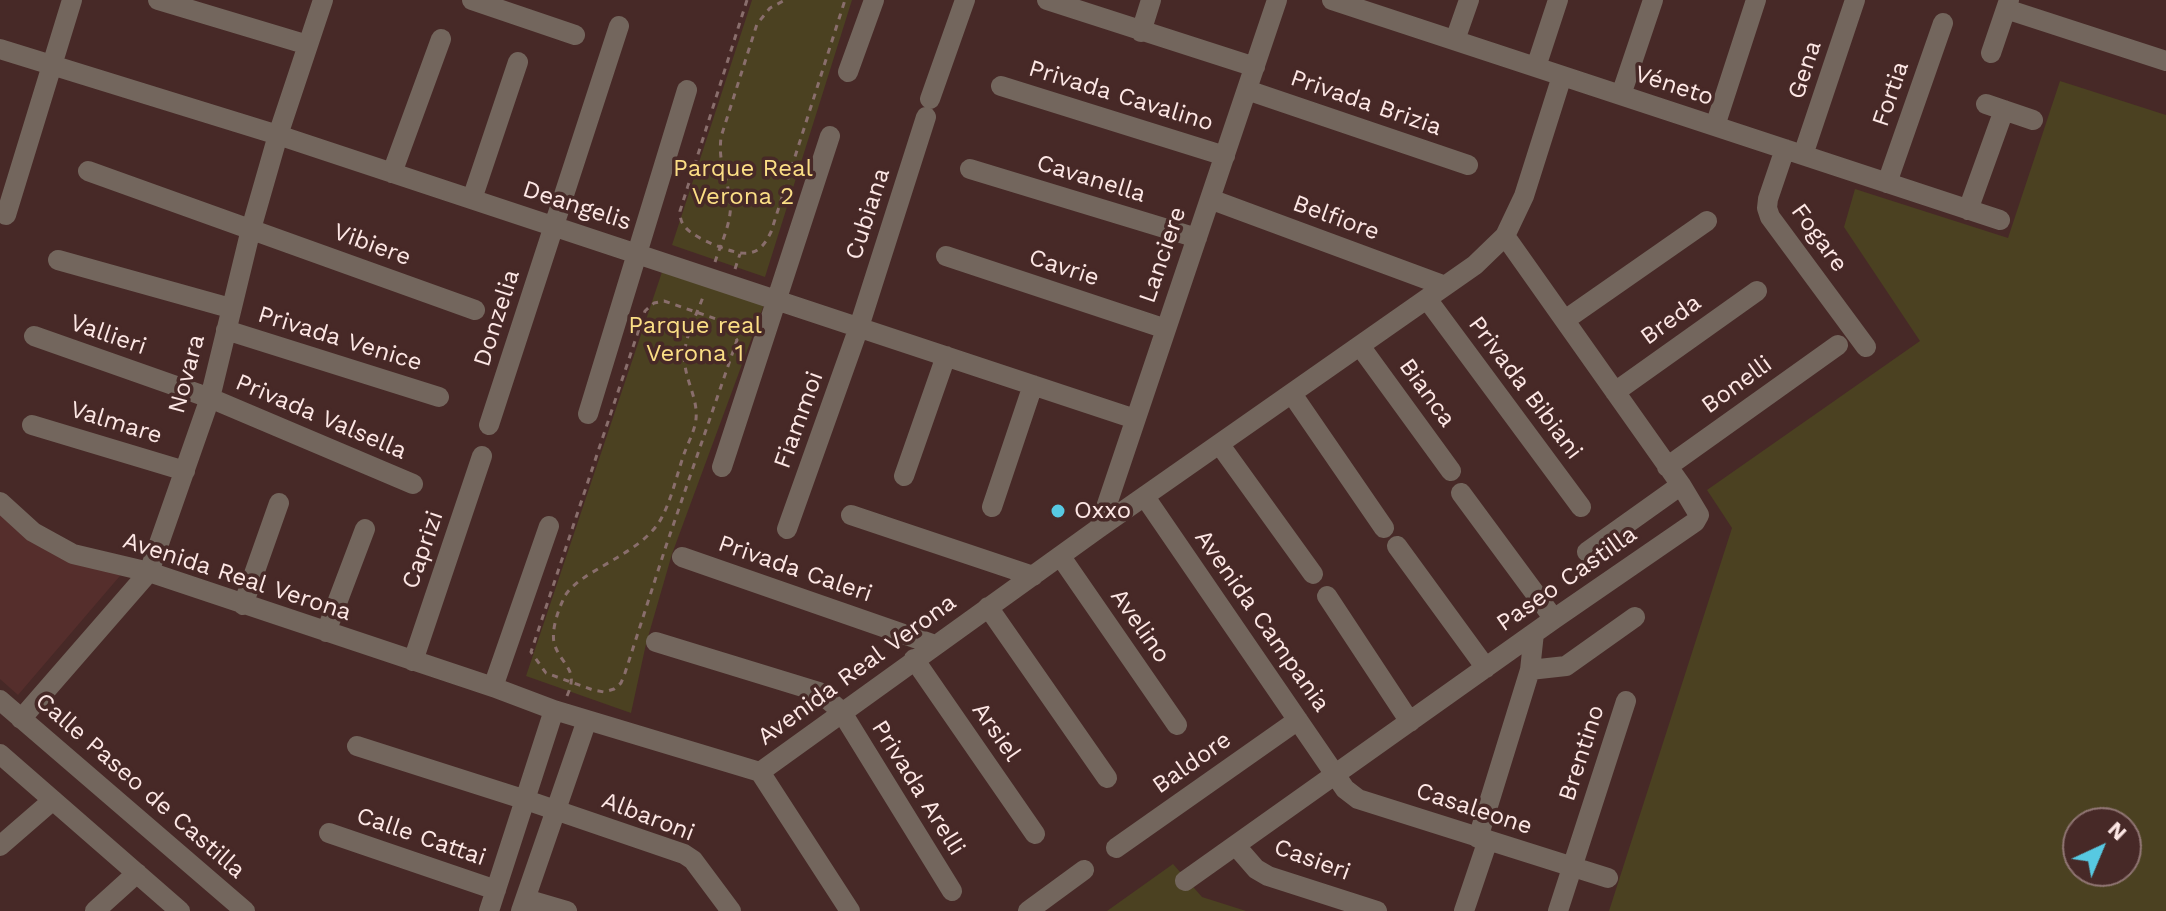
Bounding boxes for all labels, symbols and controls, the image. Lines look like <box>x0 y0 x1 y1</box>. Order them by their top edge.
street label: Gena <box>1782 37 1828 103</box>
street label: Privada Cavalino <box>1025 54 1217 138</box>
street label: Fortia <box>1867 58 1915 130</box>
street label: Véneto <box>1631 60 1717 112</box>
street label: Privada Brizia <box>1287 64 1445 142</box>
street label: Cavanella <box>1033 149 1149 209</box>
park label: Parque Real Verona 2 <box>673 155 813 211</box>
street label: Cubiana <box>840 165 896 263</box>
street label: Deangelis <box>519 175 635 237</box>
street label: Belfiore <box>1289 189 1383 247</box>
street label: Fogare <box>1785 198 1853 278</box>
street label: Lanciere <box>1133 203 1193 307</box>
street label: Vibiere <box>329 218 415 272</box>
street label: Cavrie <box>1025 243 1103 293</box>
street label: Donzelia <box>468 266 526 370</box>
street label: Breda <box>1635 288 1707 352</box>
street label: Privada Venice <box>254 300 426 378</box>
street label: Vallieri <box>66 309 150 361</box>
street label: Privada Bibiani <box>1462 311 1588 465</box>
park label: Parque real Verona 1 <box>628 312 762 368</box>
street label: Novara <box>163 331 211 417</box>
street label: Bonelli <box>1696 350 1778 420</box>
street label: Bianca <box>1393 353 1461 433</box>
street label: Privada Valsella <box>231 368 411 466</box>
street label: Fiammoi <box>768 368 830 472</box>
street label: Valmare <box>66 395 166 451</box>
place label: Oxxo <box>1074 497 1131 525</box>
marker: Oxxo <box>1049 502 1067 520</box>
street label: Caprizi <box>396 507 450 593</box>
street label: Paseo Castilla <box>1491 520 1643 638</box>
street label: Avenida Campania <box>1188 524 1336 718</box>
street label: Avenida Real Verona <box>119 526 355 628</box>
street label: Privada Caleri <box>714 529 876 609</box>
street label: Avelino <box>1104 583 1176 669</box>
street label: Avenida Real Verona <box>752 588 962 752</box>
street label: Calle Paseo de Castilla <box>29 687 251 885</box>
street label: Arsiel <box>965 697 1027 767</box>
street label: Brentino <box>1553 701 1611 805</box>
street label: Privada Arelli <box>865 715 971 861</box>
street label: Baldore <box>1147 726 1237 800</box>
street label: Casaleone <box>1412 777 1536 841</box>
street label: Albaroni <box>598 786 698 848</box>
street label: Calle Cattai <box>353 801 489 873</box>
north arrow <box>2062 807 2142 887</box>
text: N <box>2103 816 2132 845</box>
street label: Casieri <box>1270 833 1354 887</box>

